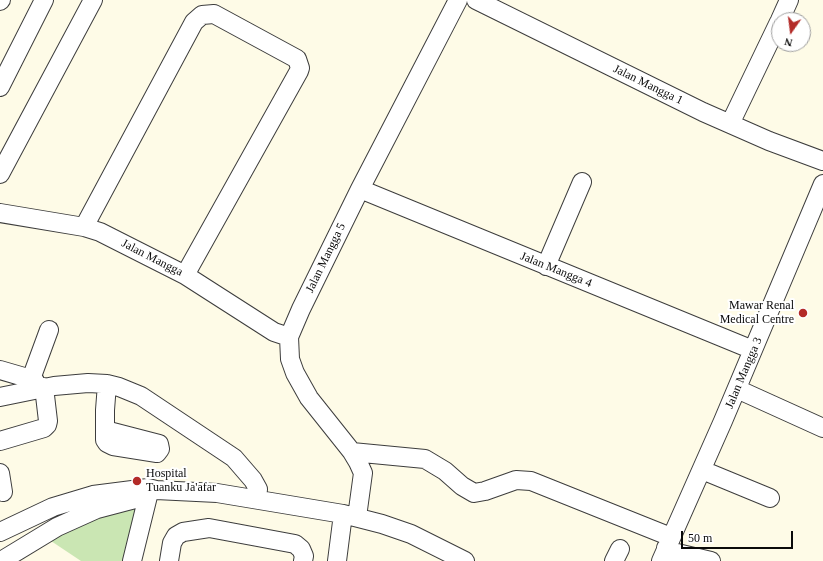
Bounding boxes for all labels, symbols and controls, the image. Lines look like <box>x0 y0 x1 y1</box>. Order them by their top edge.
north arrow <box>771 12 811 52</box>
text: N <box>783 36 794 49</box>
street label: Jalan Mangga 1 <box>611 62 685 108</box>
street label: Jalan Mangga 5 <box>303 221 349 295</box>
street label: Jalan Mangga <box>119 236 185 280</box>
street label: Jalan Mangga 4 <box>518 249 594 291</box>
place label: Mawar Renal Medical Centre <box>720 299 794 327</box>
marker: Mawar Renal Medical Centre <box>797 307 809 319</box>
street label: Jalan Mangga 3 <box>723 335 765 411</box>
place label: Hospital Tuanku Ja'afar <box>146 467 216 495</box>
marker: Hospital Tuanku Ja'afar <box>131 475 143 487</box>
scale bar <box>683 523 795 549</box>
text: 50 m <box>688 531 712 545</box>

